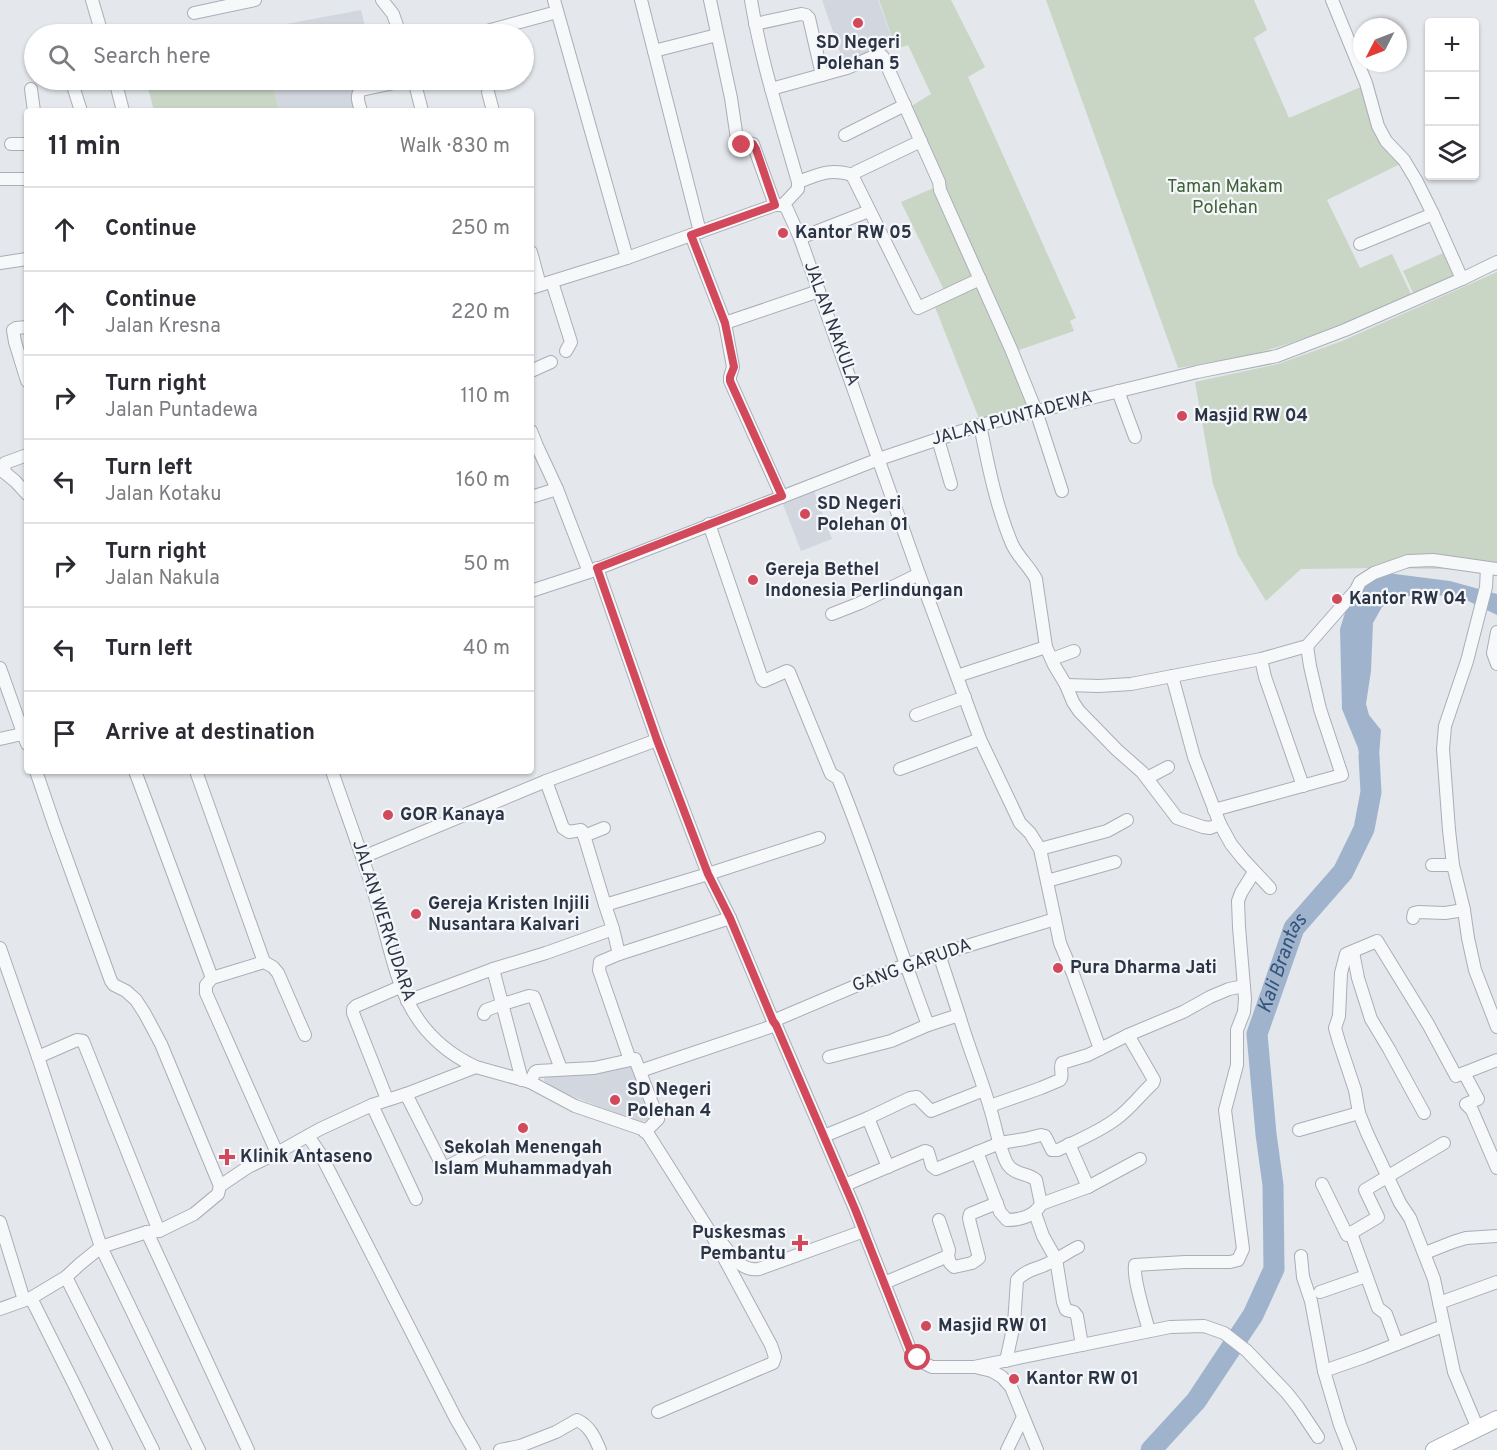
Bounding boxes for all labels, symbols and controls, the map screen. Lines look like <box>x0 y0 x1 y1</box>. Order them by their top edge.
marker: SD Negeri Polehan 5 <box>851 16 865 30</box>
north arrow <box>1353 18 1407 72</box>
map controls <box>1425 18 1479 180</box>
button: + <box>1425 18 1479 72</box>
search box <box>24 24 534 90</box>
place label: SD Negeri Polehan 5 <box>816 32 900 76</box>
icon: search <box>45 41 78 74</box>
text: Search here <box>93 44 211 71</box>
button: − <box>1425 72 1479 126</box>
button: layers <box>1425 126 1479 180</box>
text: 11 min <box>48 131 121 164</box>
route end <box>728 131 754 157</box>
text: Walk · 830 m <box>399 134 510 160</box>
park label: Taman Makam Polehan <box>1167 176 1283 220</box>
icon: ahead <box>48 213 81 246</box>
text: Continue <box>105 216 196 243</box>
text: 250 m <box>451 216 510 242</box>
place label: Kantor RW 05 <box>795 222 912 245</box>
marker: Kantor RW 05 <box>776 226 790 240</box>
street label: JALAN NAKULA <box>798 259 864 389</box>
text: Continue <box>105 287 196 314</box>
icon: ahead <box>48 297 81 330</box>
text: 220 m <box>451 300 510 326</box>
text: Jalan Kresna <box>105 314 221 340</box>
text: Turn right <box>105 371 207 398</box>
icon: right <box>48 381 81 414</box>
text: 110 m <box>461 384 510 410</box>
street label: JALAN PUNTADEWA <box>929 386 1095 452</box>
text: Jalan Puntadewa <box>105 398 258 424</box>
place label: Masjid RW 04 <box>1194 405 1308 428</box>
marker: Masjid RW 04 <box>1175 409 1189 423</box>
text: Turn left <box>105 455 193 482</box>
icon: left <box>48 465 81 498</box>
text: 160 m <box>456 468 510 494</box>
text: Jalan Kotaku <box>105 482 222 508</box>
place label: SD Negeri Polehan 01 <box>817 493 909 537</box>
marker: SD Negeri Polehan 01 <box>798 507 812 521</box>
text: Turn right <box>105 539 207 566</box>
icon: right <box>48 549 81 582</box>
text: 50 m <box>463 552 510 578</box>
place label: Gereja Bethel Indonesia Perlindungan <box>765 559 963 603</box>
text: Jalan Nakula <box>105 566 220 592</box>
marker: Gereja Bethel Indonesia Perlindungan <box>746 573 760 587</box>
place label: Kantor RW 04 <box>1349 588 1466 611</box>
marker: Kantor RW 04 <box>1330 592 1344 606</box>
icon: left <box>48 633 81 666</box>
text: Turn left <box>105 636 193 663</box>
text: 40 m <box>463 636 510 662</box>
icon: arrive <box>48 717 81 750</box>
text: Arrive at destination <box>105 720 315 747</box>
place label: GOR Kanaya <box>400 804 505 827</box>
marker: GOR Kanaya <box>381 808 395 822</box>
street label: JALAN WERKUDARA <box>346 837 420 1005</box>
place label: Gereja Kristen Injili Nusantara Kalvari <box>428 893 590 937</box>
marker: Gereja Kristen Injili Nusantara Kalvari <box>409 907 423 921</box>
water label: Kali Brantas <box>1252 908 1314 1017</box>
street label: GANG GARUDA <box>849 934 975 998</box>
place label: Pura Dharma Jati <box>1070 957 1217 980</box>
marker: Pura Dharma Jati <box>1051 961 1065 975</box>
place label: SD Negeri Polehan 4 <box>627 1079 711 1123</box>
marker: SD Negeri Polehan 4 <box>608 1093 622 1107</box>
marker: Sekolah Menengah Islam Muhammadyah <box>516 1121 530 1135</box>
place label: Sekolah Menengah Islam Muhammadyah <box>434 1137 612 1181</box>
place label: Klinik Antaseno <box>240 1146 373 1169</box>
marker: Klinik Antaseno <box>218 1148 236 1166</box>
place label: Puskesmas Pembantu <box>692 1222 786 1266</box>
marker: Puskesmas Pembantu <box>791 1234 809 1252</box>
place label: Masjid RW 01 <box>938 1315 1048 1338</box>
marker: Masjid RW 01 <box>919 1319 933 1333</box>
route start <box>904 1344 930 1370</box>
place label: Kantor RW 01 <box>1026 1368 1139 1391</box>
marker: Kantor RW 01 <box>1007 1372 1021 1386</box>

